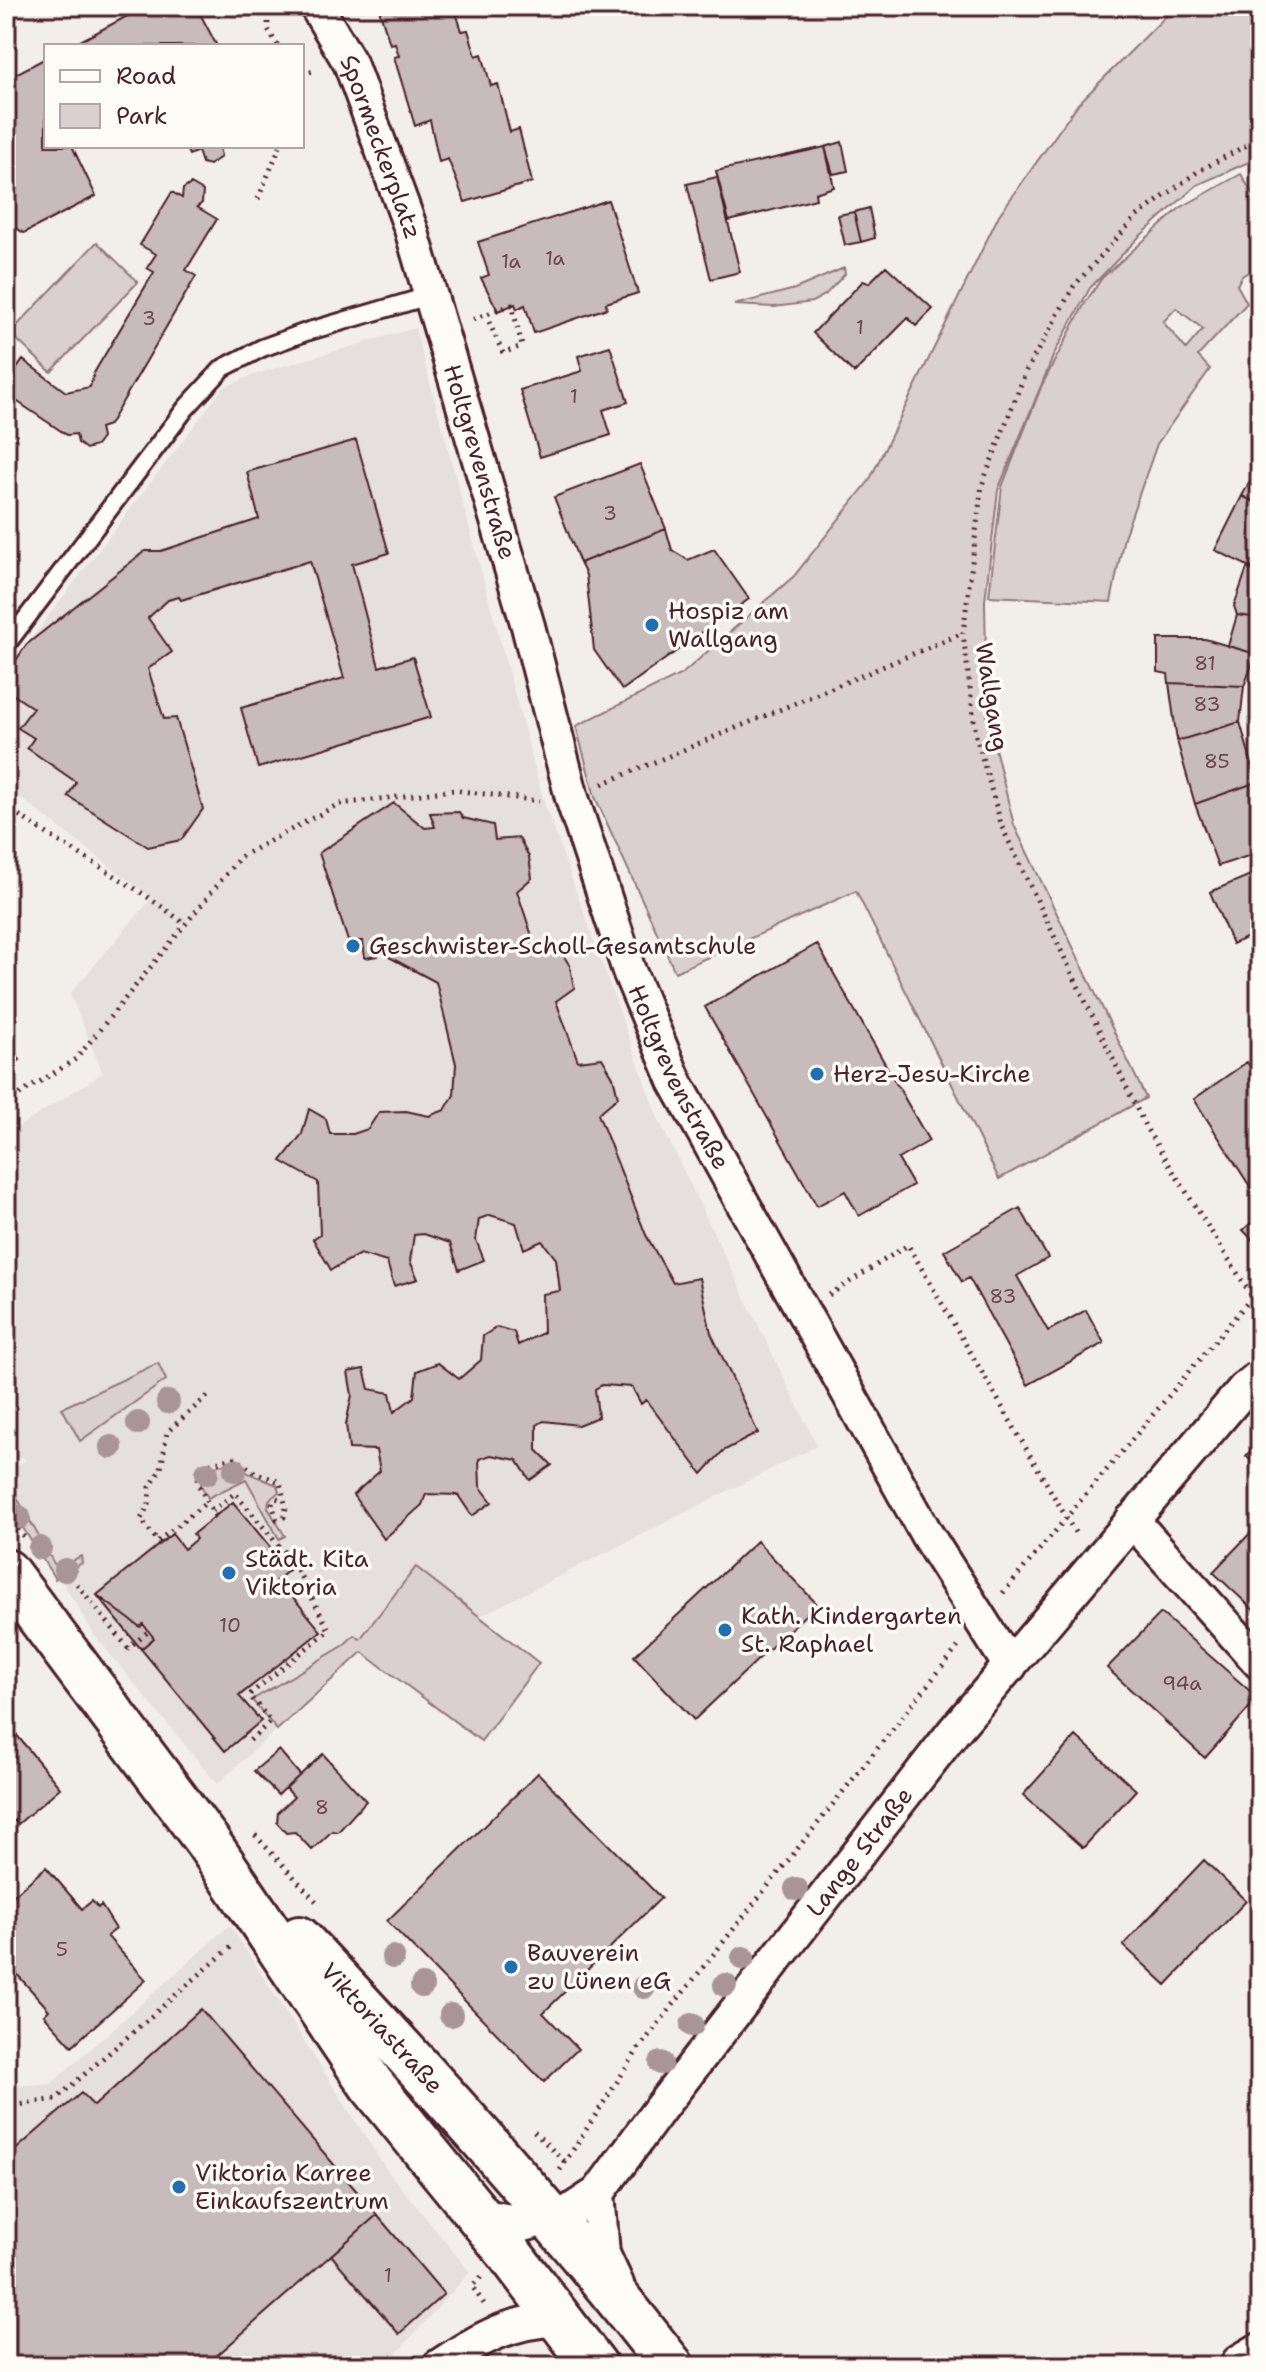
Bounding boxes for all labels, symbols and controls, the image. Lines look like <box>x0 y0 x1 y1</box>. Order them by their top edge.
legend <box>44 44 304 148</box>
street label: Spormeckerplatz <box>333 49 429 243</box>
text: Road <box>116 60 176 92</box>
text: Park <box>116 100 168 132</box>
house number: 1a <box>545 245 566 271</box>
house number: 1a <box>501 248 522 274</box>
house number: 3 <box>142 305 156 331</box>
house number: 1 <box>856 314 864 340</box>
street label: Holtgrevenstraße <box>436 360 524 563</box>
house number: 1 <box>570 383 578 409</box>
house number: 3 <box>603 500 617 526</box>
place label: Hospiz am Wallgang <box>668 595 789 655</box>
marker: Hospiz am Wallgang <box>643 616 661 634</box>
street label: Wallgang <box>968 640 1016 754</box>
house number: 81 <box>1194 650 1216 676</box>
house number: 83 <box>1194 691 1220 717</box>
house number: 85 <box>1204 748 1230 774</box>
place label: Geschwister-Scholl-Gesamtschule <box>369 930 757 962</box>
marker: Geschwister-Scholl-Gesamtschule <box>344 937 362 955</box>
street label: Holtgrevenstraße <box>620 980 737 1175</box>
place label: Herz-Jesu-Kirche <box>833 1058 1031 1090</box>
marker: Herz-Jesu-Kirche <box>808 1065 826 1083</box>
house number: 83 <box>990 1283 1016 1309</box>
place label: Städt. Kita Viktoria <box>245 1543 369 1603</box>
marker: Städt. Kita Viktoria <box>220 1564 238 1582</box>
place label: Kath. Kindergarten St. Raphael <box>741 1600 962 1660</box>
house number: 10 <box>219 1612 241 1638</box>
marker: Kath. Kindergarten St. Raphael <box>716 1621 734 1639</box>
house number: 94a <box>1162 1670 1202 1696</box>
street label: Lange Straße <box>799 1781 920 1923</box>
house number: 8 <box>315 1794 329 1820</box>
house number: 5 <box>56 1936 68 1962</box>
place label: Bauverein zu Lünen eG <box>527 1937 671 1997</box>
street label: Viktoriastraße <box>313 1956 450 2101</box>
marker: Bauverein zu Lünen eG <box>502 1958 520 1976</box>
place label: Viktoria Karree Einkaufszentrum <box>195 2157 389 2217</box>
marker: Viktoria Karree Einkaufszentrum <box>170 2178 188 2196</box>
house number: 1 <box>384 2262 392 2288</box>

